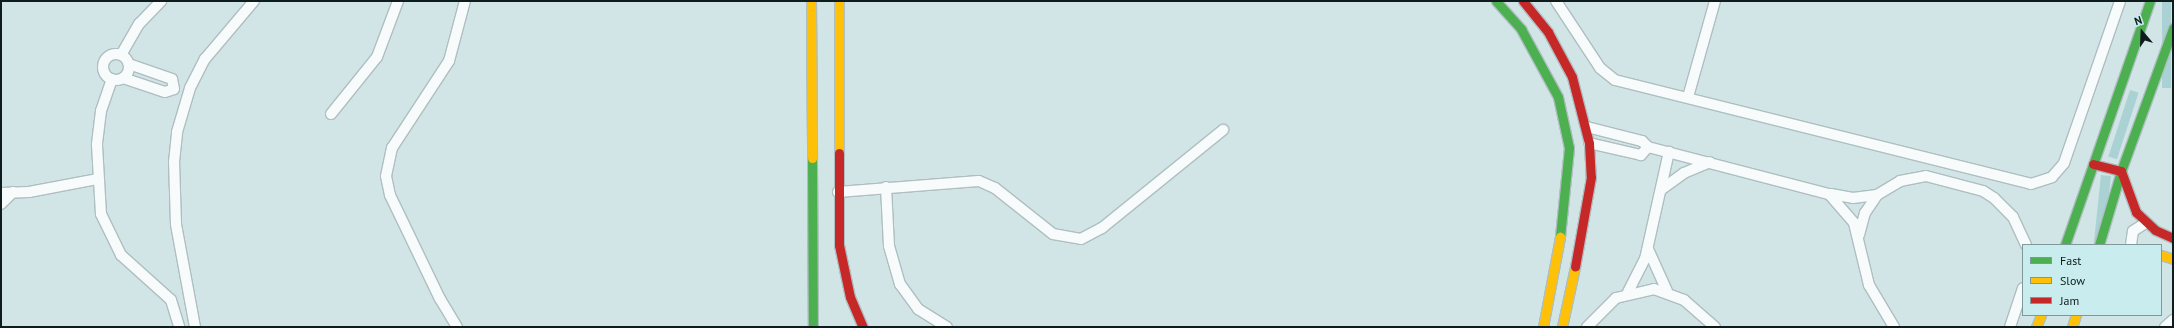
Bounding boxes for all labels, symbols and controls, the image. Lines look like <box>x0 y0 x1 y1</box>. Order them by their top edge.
north arrow <box>2122 12 2162 52</box>
text: N <box>2132 13 2144 28</box>
legend <box>2022 244 2162 316</box>
text: Fast <box>2060 253 2081 268</box>
text: Slow <box>2060 273 2085 288</box>
text: Jam <box>2060 293 2079 308</box>

